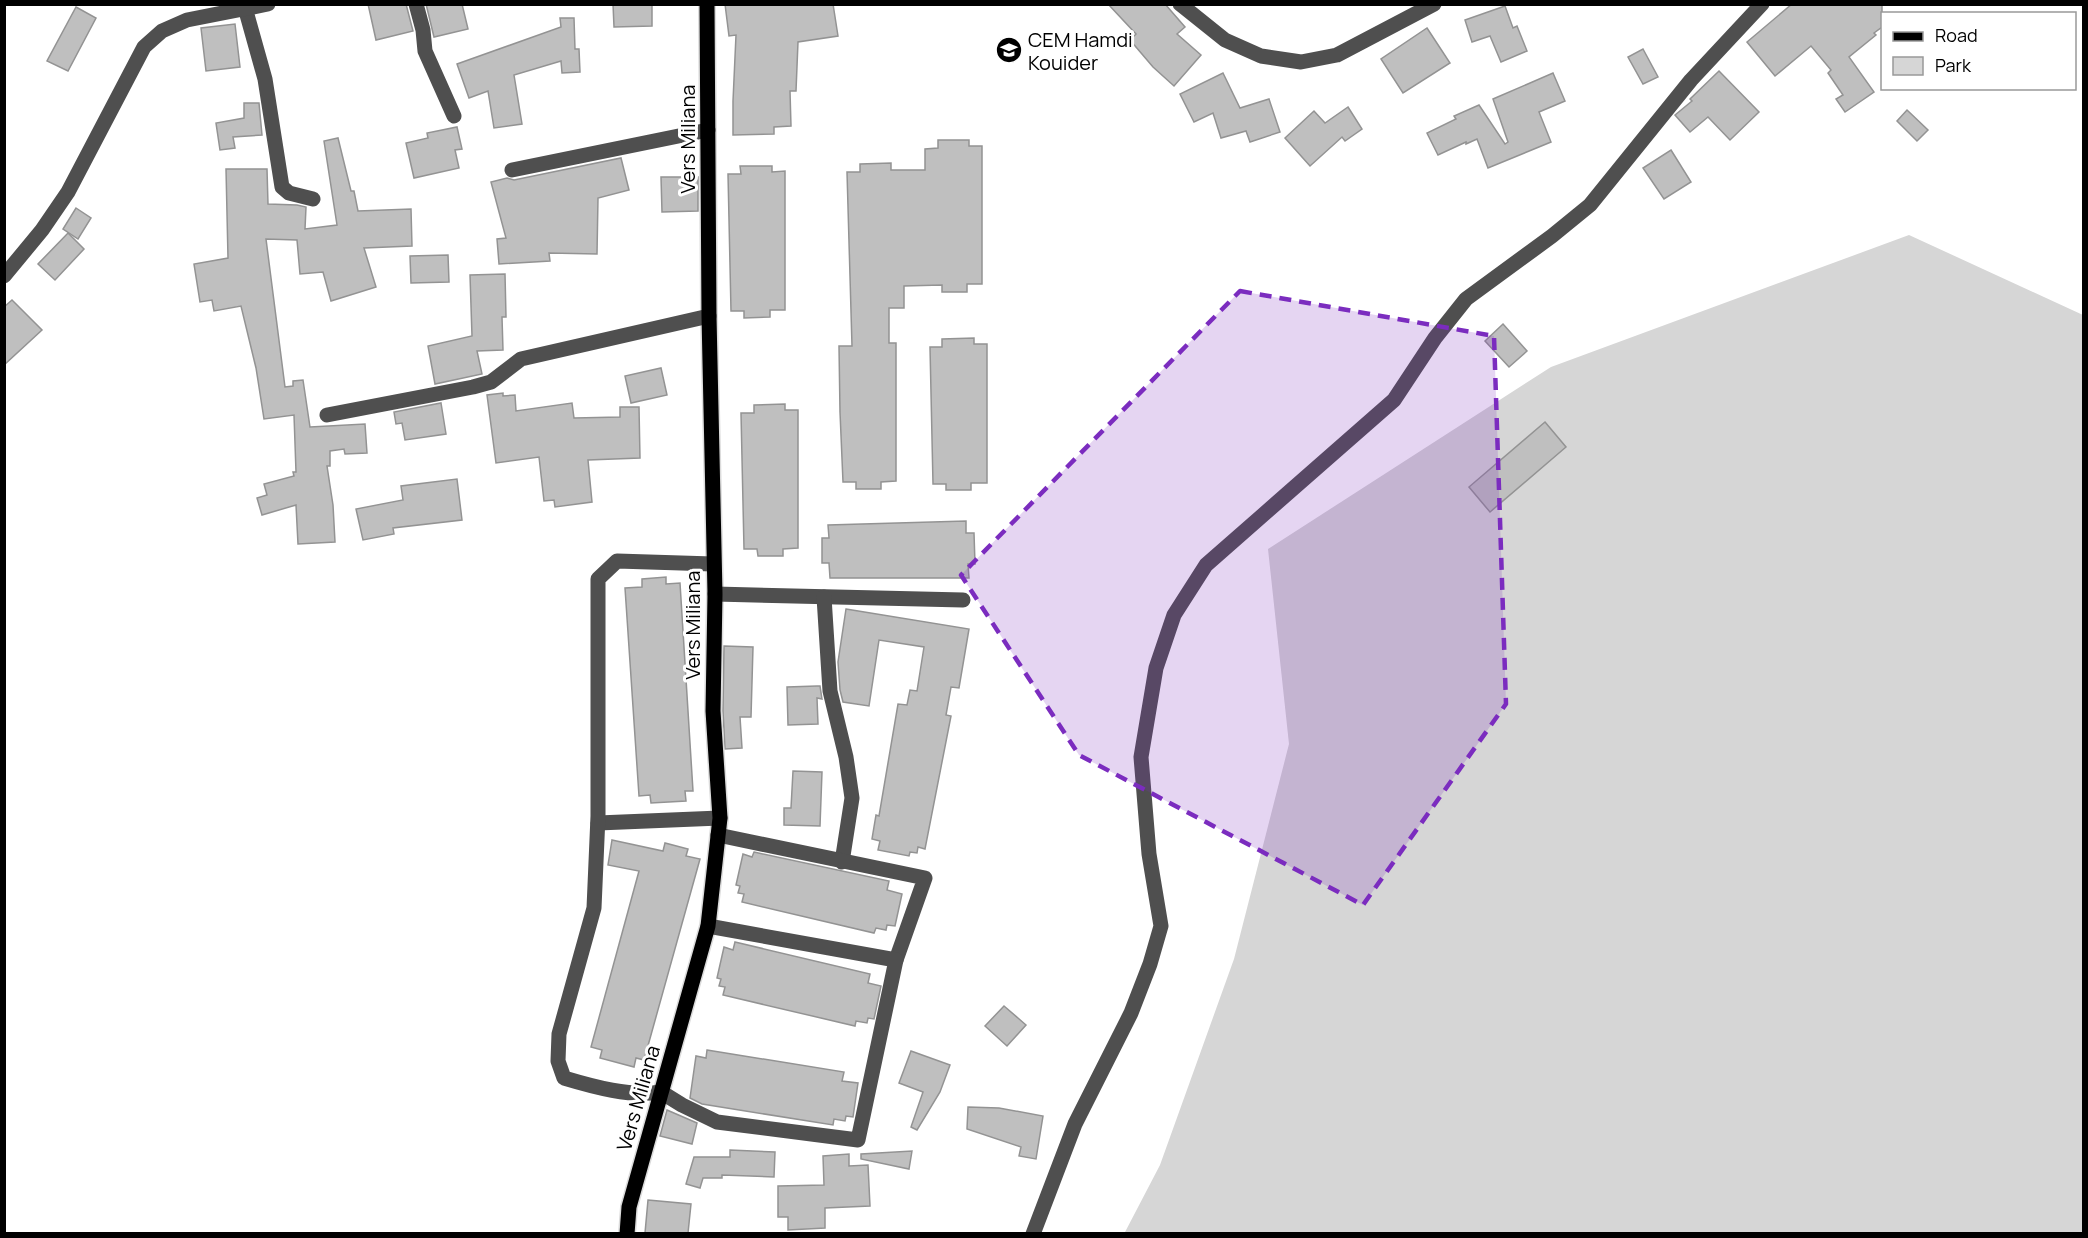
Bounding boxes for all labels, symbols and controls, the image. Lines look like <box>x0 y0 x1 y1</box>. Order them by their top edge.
legend <box>1881 12 2076 90</box>
text: Road <box>1935 23 1978 47</box>
place label: CEM Hamdi Kouider <box>1028 26 1133 76</box>
school or university icon: CEM Hamdi Kouider <box>994 35 1024 65</box>
text: Park <box>1935 53 1972 77</box>
street label: Vers Miliana <box>674 85 701 193</box>
street label: Vers Miliana <box>679 571 706 679</box>
street label: Vers Miliana <box>610 1042 666 1154</box>

